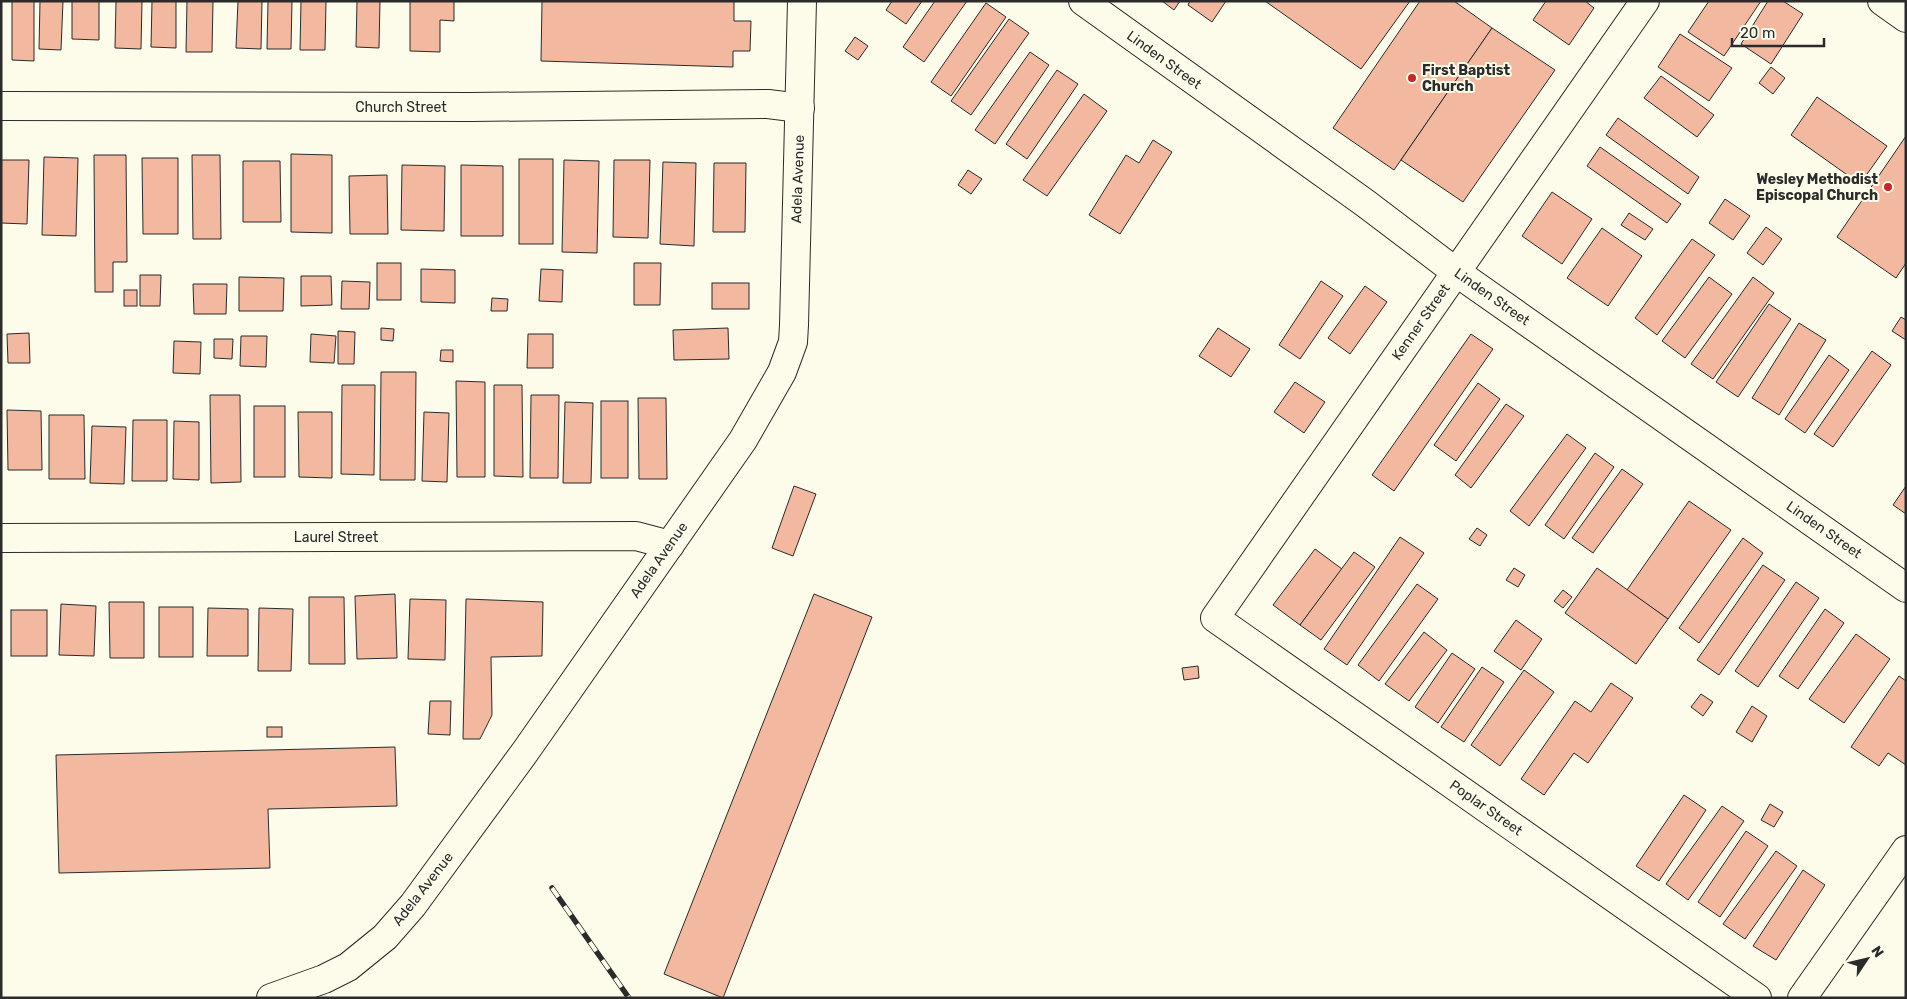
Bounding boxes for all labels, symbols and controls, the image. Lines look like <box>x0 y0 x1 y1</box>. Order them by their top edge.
scale bar <box>1732 15 1824 47</box>
text: 20 m <box>1740 24 1775 42</box>
street label: Linden Street <box>1123 27 1205 93</box>
place label: First Baptist Church <box>1422 62 1510 95</box>
marker: First Baptist Church <box>1406 72 1418 84</box>
street label: Church Street <box>355 99 447 116</box>
street label: Adela Avenue <box>788 134 808 224</box>
place label: Wesley Methodist Episcopal Church <box>1756 171 1878 204</box>
marker: Wesley Methodist Episcopal Church <box>1882 181 1894 193</box>
street label: Linden Street <box>1451 265 1533 330</box>
street label: Kenner Street <box>1388 280 1454 364</box>
street label: Linden Street <box>1783 498 1865 563</box>
street label: Adela Avenue <box>627 519 691 601</box>
street label: Laurel Street <box>294 529 379 546</box>
street label: Poplar Street <box>1446 777 1526 840</box>
street label: Adela Avenue <box>389 849 457 929</box>
north arrow <box>1842 934 1892 984</box>
text: N <box>1867 943 1887 961</box>

